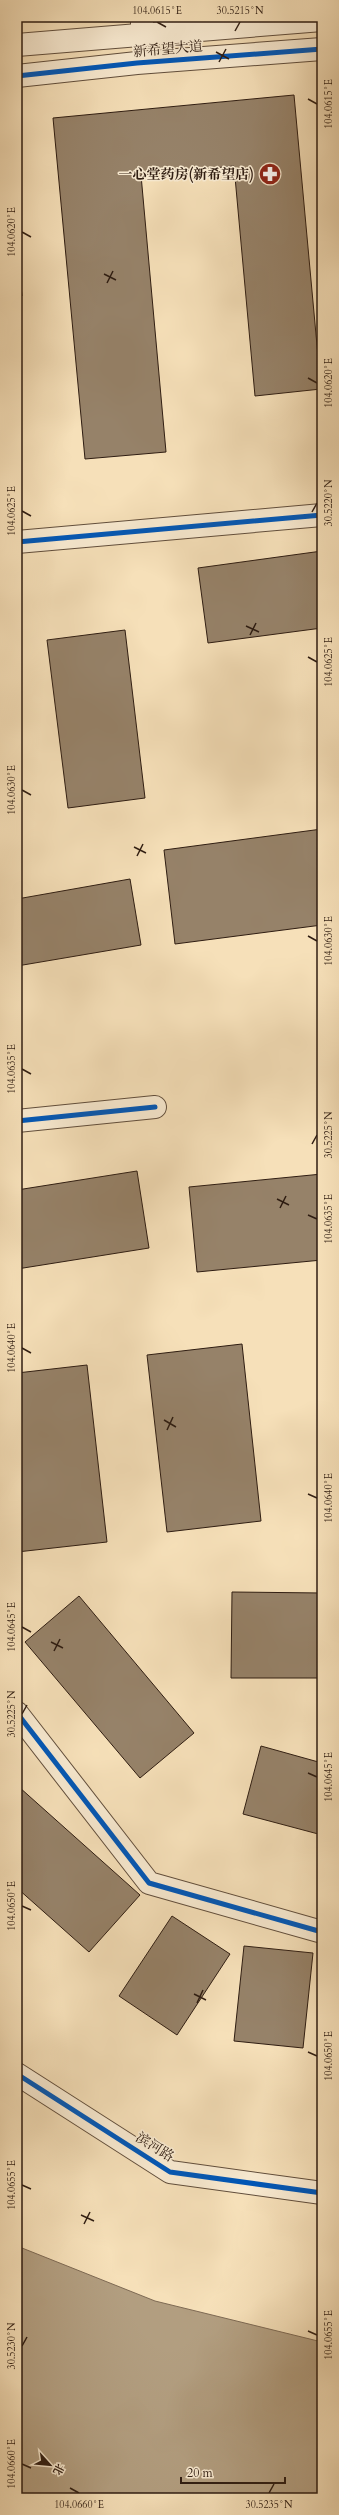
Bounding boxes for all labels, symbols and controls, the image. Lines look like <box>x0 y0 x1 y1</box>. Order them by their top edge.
text: 104.0615°E <box>132 4 182 18</box>
text: 30.5215°N <box>217 4 264 18</box>
street label: 新希望大道 <box>132 36 204 62</box>
text: 104.0615°E <box>322 79 336 129</box>
pharmacy icon: 一心堂药房(新希望店) <box>257 161 283 187</box>
place label: 一心堂药房(新希望店) <box>118 165 254 184</box>
text: 104.0620°E <box>5 207 19 257</box>
text: 104.0620°E <box>322 358 336 408</box>
text: 30.5220°N <box>322 479 336 526</box>
text: 104.0625°E <box>5 486 19 536</box>
text: 104.0625°E <box>322 637 336 687</box>
text: 104.0630°E <box>5 765 19 815</box>
text: 104.0630°E <box>322 916 336 966</box>
text: 104.0635°E <box>5 1044 19 1094</box>
text: 30.5225°N <box>322 1111 336 1158</box>
text: 104.0635°E <box>322 1194 336 1244</box>
text: 104.0640°E <box>5 1323 19 1373</box>
text: 104.0640°E <box>322 1473 336 1523</box>
text: 104.0645°E <box>5 1602 19 1652</box>
text: 30.5225°N <box>5 1690 19 1737</box>
text: 104.0645°E <box>322 1752 336 1802</box>
text: 104.0650°E <box>5 1881 19 1931</box>
text: 104.0650°E <box>322 2031 336 2081</box>
street label: 滨河路 <box>132 2128 178 2166</box>
text: 104.0655°E <box>5 2160 19 2210</box>
text: 104.0655°E <box>322 2310 336 2360</box>
text: 30.5230°N <box>5 2322 19 2369</box>
text: 104.0660°E <box>5 2439 19 2489</box>
north arrow <box>30 2445 70 2485</box>
scale bar <box>181 2459 285 2485</box>
text: 北 <box>49 2461 68 2478</box>
text: 20 m <box>187 2465 214 2481</box>
text: 104.0660°E <box>54 2498 104 2512</box>
text: 30.5235°N <box>246 2498 293 2512</box>

